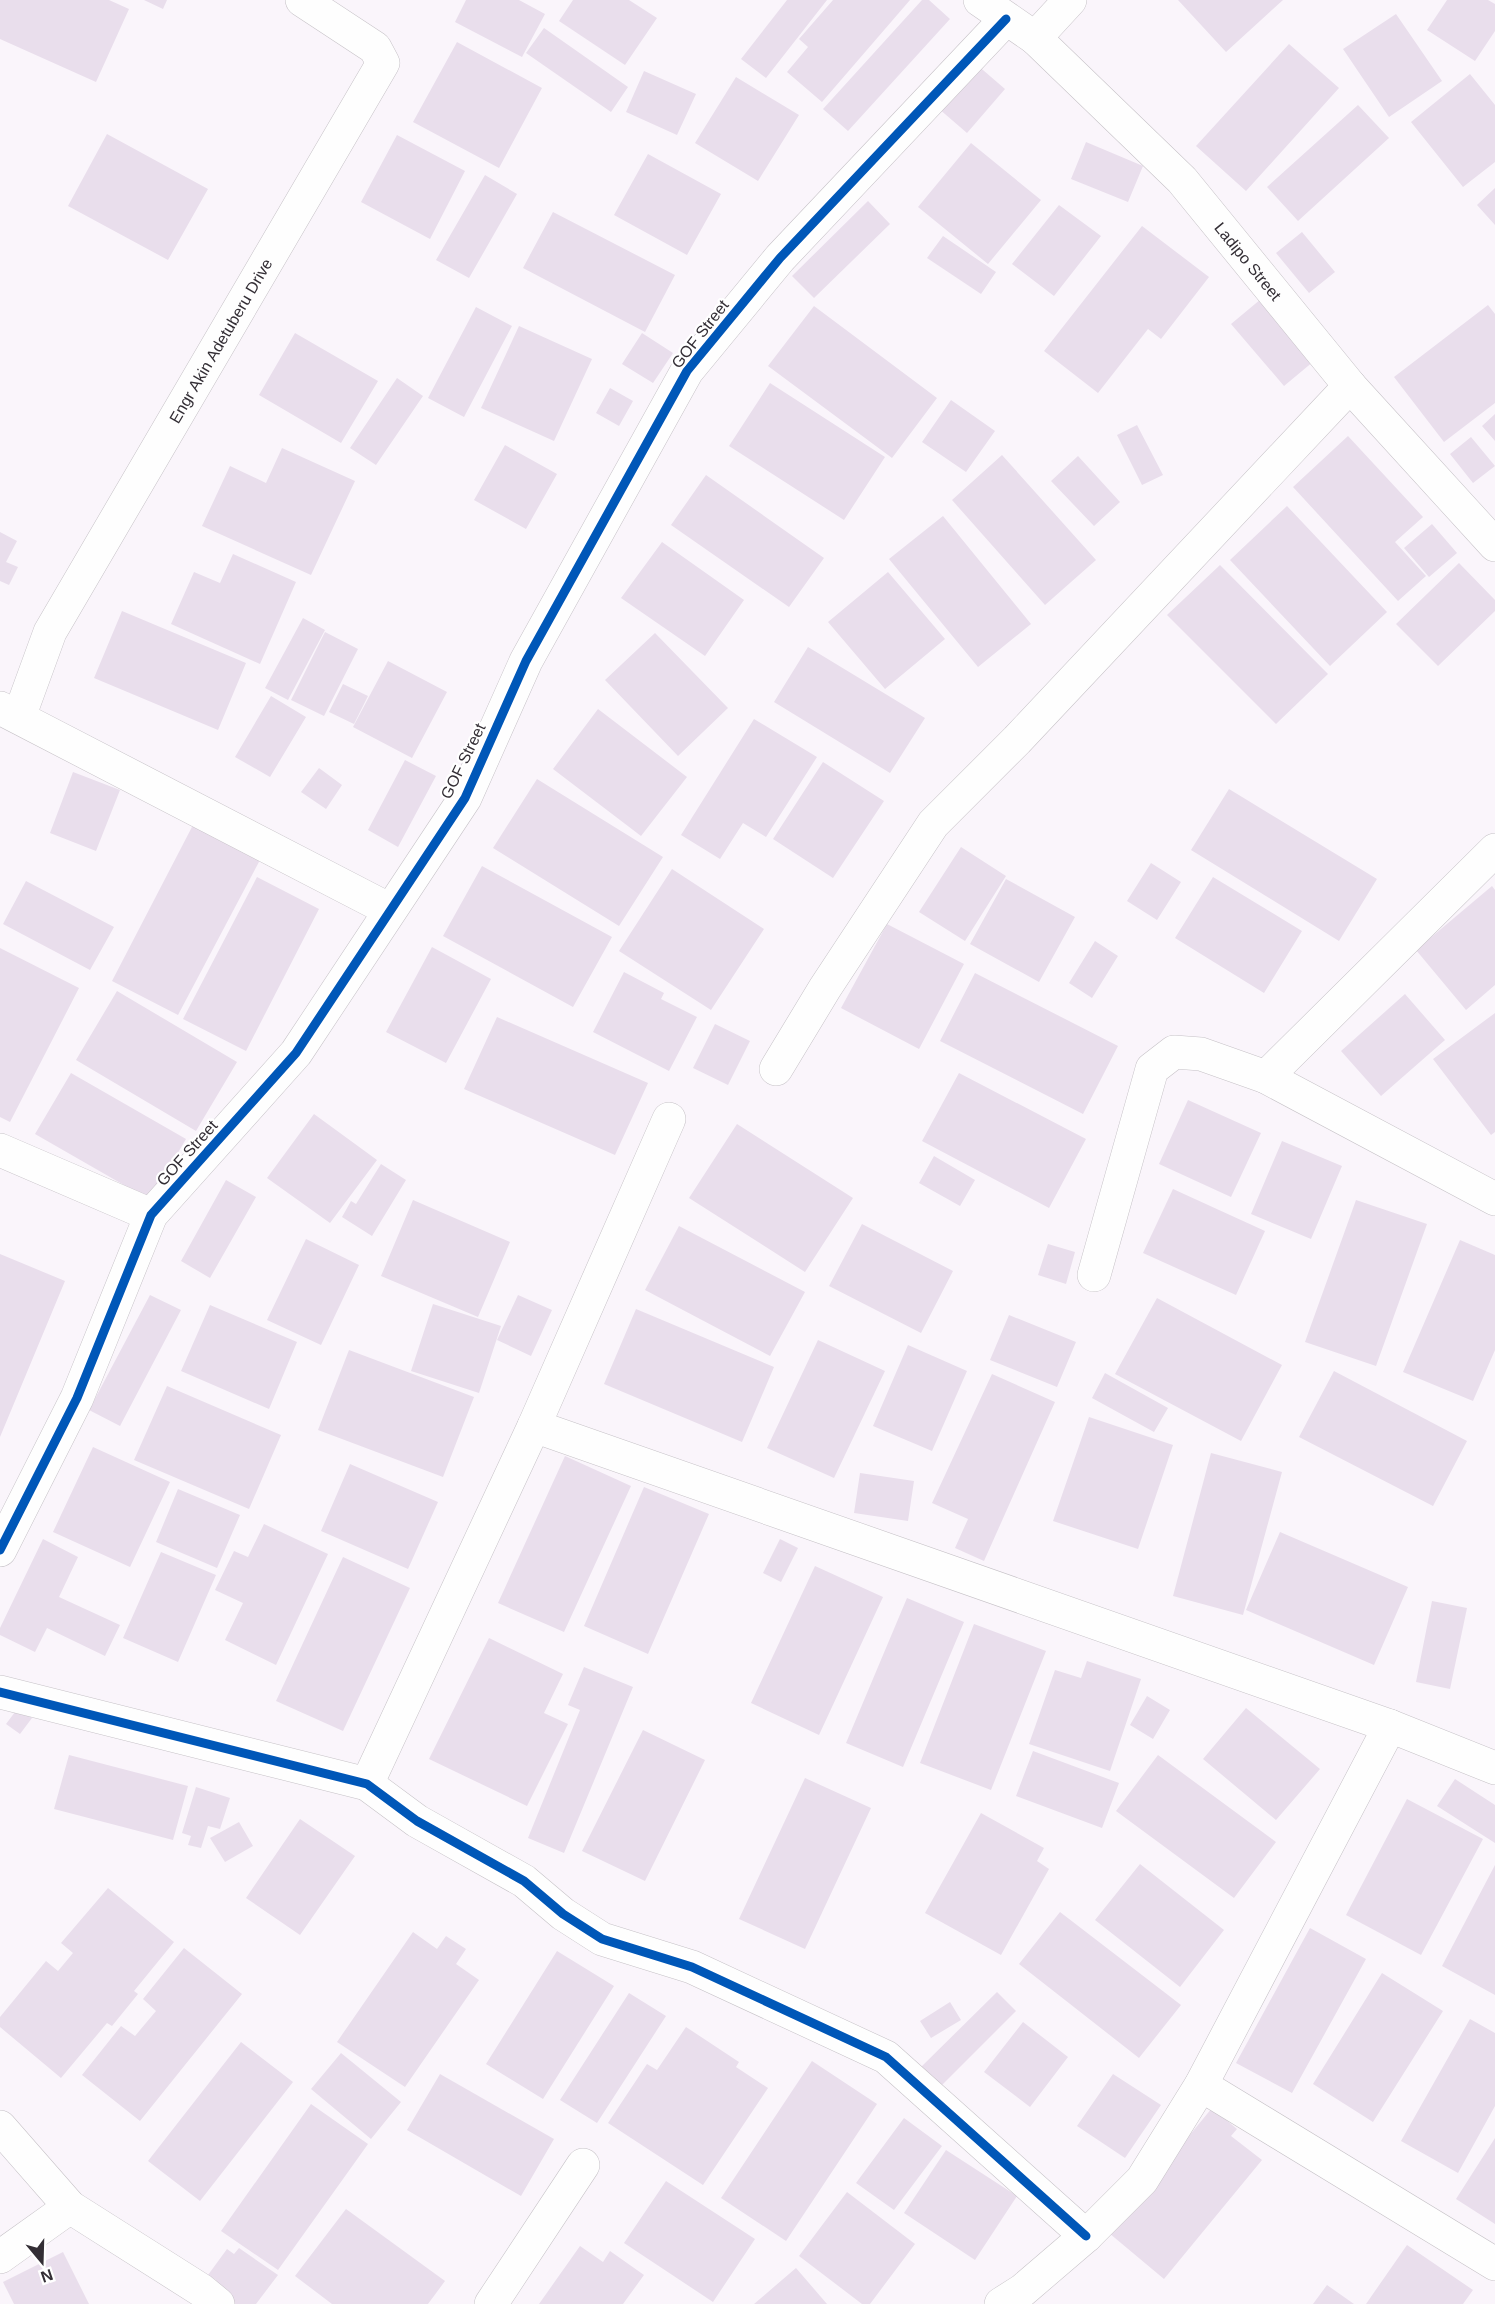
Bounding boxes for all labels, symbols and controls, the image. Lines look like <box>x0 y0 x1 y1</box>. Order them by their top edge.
street label: Ladipo Street <box>1212 219 1285 304</box>
street label: Engr Akin Adetuberu Drive <box>166 255 275 426</box>
street label: GOF Street <box>668 296 732 371</box>
street label: GOF Street <box>437 720 489 801</box>
street label: GOF Street <box>153 1117 221 1189</box>
north arrow <box>12 2232 72 2292</box>
text: N <box>38 2266 55 2286</box>

